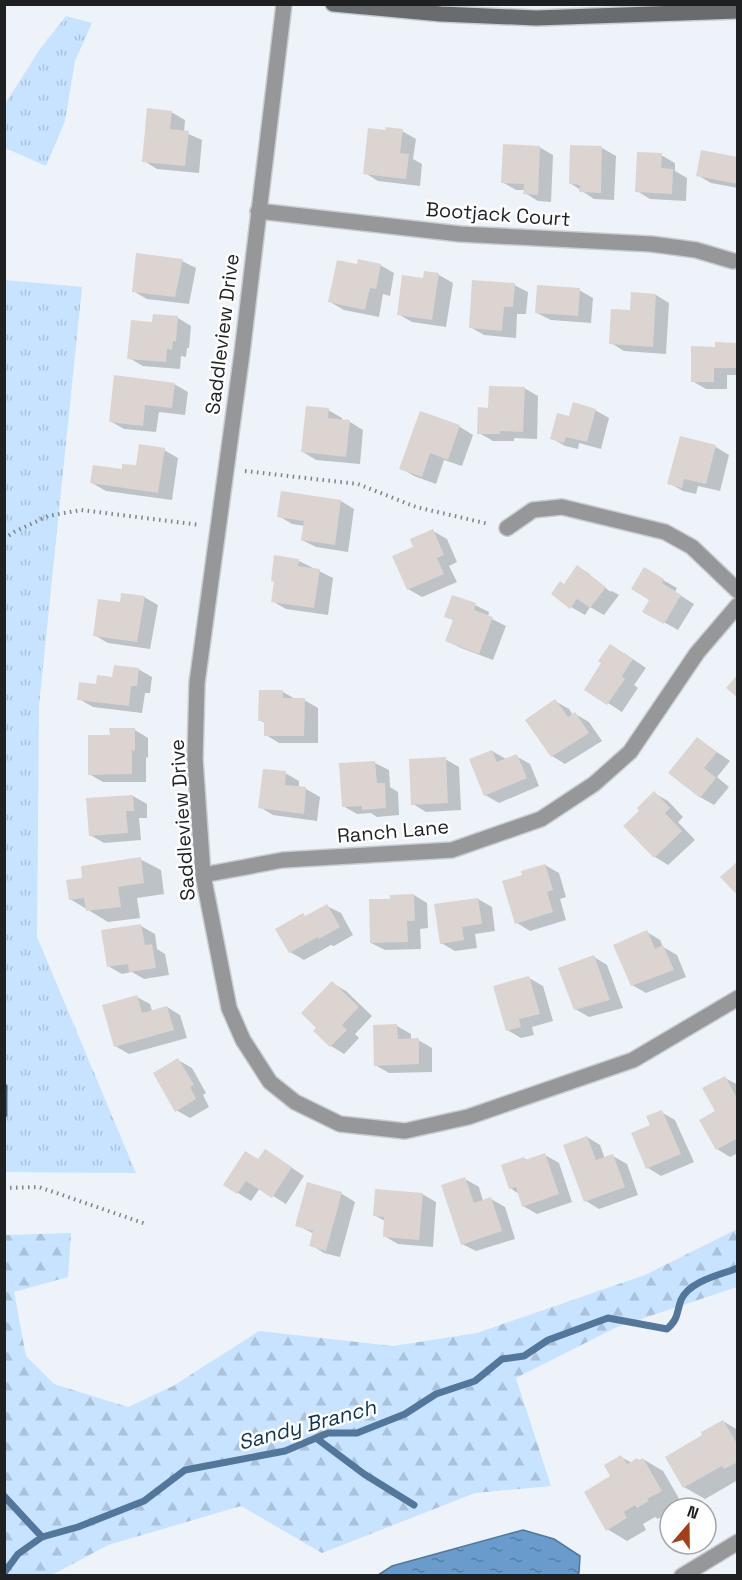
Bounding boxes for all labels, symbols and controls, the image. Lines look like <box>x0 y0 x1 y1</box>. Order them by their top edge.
street label: Bootjack Court <box>425 196 571 232</box>
street label: Saddleview Drive <box>199 252 245 416</box>
street label: Saddleview Drive <box>163 738 201 902</box>
street label: Ranch Lane <box>336 813 450 849</box>
water label: Sandy Branch <box>235 1393 380 1456</box>
north arrow <box>658 1496 718 1556</box>
text: N <box>684 1501 702 1524</box>

